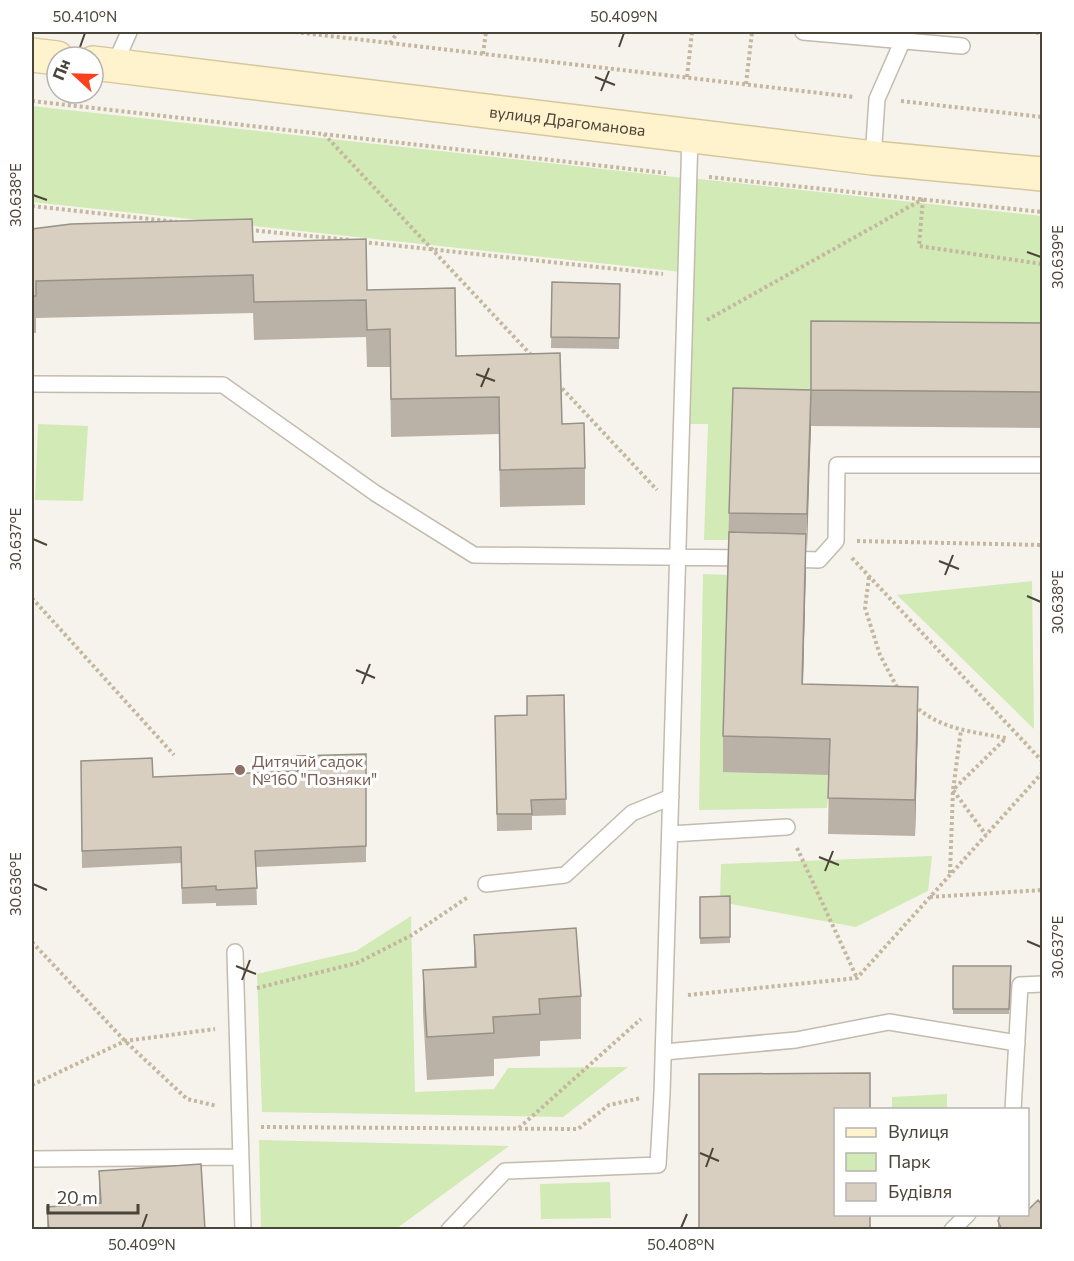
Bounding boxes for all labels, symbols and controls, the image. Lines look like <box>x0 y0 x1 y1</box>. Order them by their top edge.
text: 50.410°N <box>53 7 117 25</box>
text: 50.409°N <box>590 7 658 25</box>
north arrow <box>45 45 105 105</box>
text: Пн <box>48 56 73 83</box>
street label: вулиця Драгоманова <box>488 101 647 139</box>
text: 30.638°E <box>6 163 24 227</box>
text: 30.639°E <box>1048 225 1066 289</box>
text: 30.637°E <box>6 507 24 570</box>
text: 30.638°E <box>1048 570 1066 634</box>
place label: Дитячий садок №160 "Позняки" <box>252 751 377 788</box>
marker: Дитячий садок №160 "Позняки" <box>233 763 247 777</box>
text: 30.636°E <box>6 852 24 916</box>
text: 30.637°E <box>1048 915 1066 978</box>
legend <box>834 1108 1029 1216</box>
text: Вулиця <box>888 1120 949 1142</box>
text: Парк <box>888 1150 931 1172</box>
scale bar <box>48 1177 138 1215</box>
text: Будівля <box>888 1180 952 1202</box>
text: 20 m <box>57 1186 98 1208</box>
text: 50.409°N <box>108 1235 176 1253</box>
text: 50.408°N <box>647 1235 715 1253</box>

